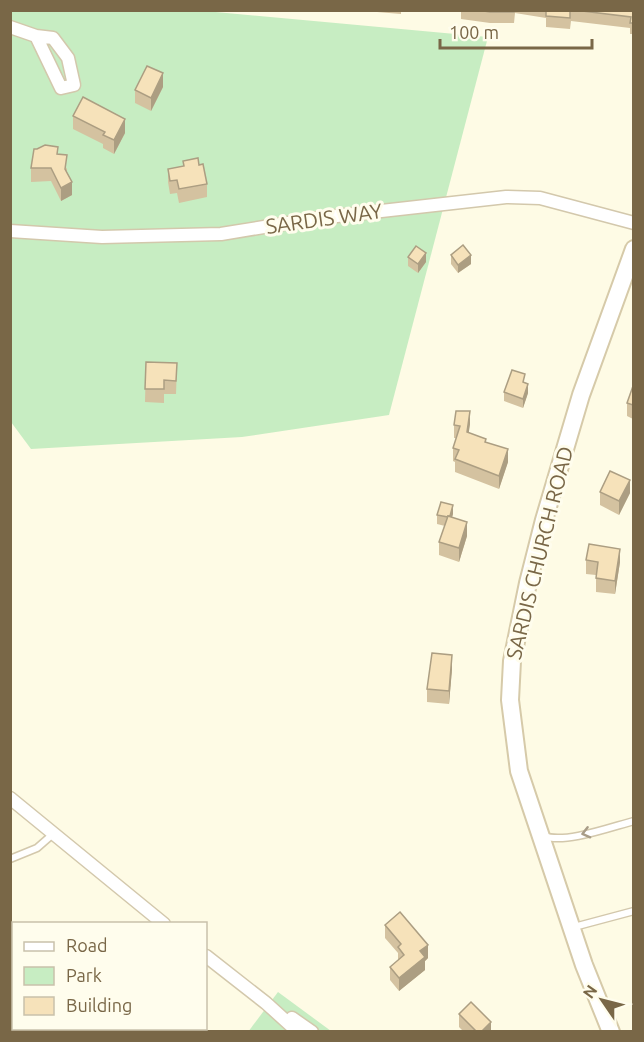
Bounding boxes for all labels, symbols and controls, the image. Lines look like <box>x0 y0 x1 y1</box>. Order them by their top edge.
scale bar <box>440 12 592 50</box>
text: 100 m <box>449 22 499 42</box>
street label: SARDIS WAY <box>264 198 384 238</box>
street label: SARDIS CHURCH ROAD <box>501 444 577 662</box>
one-way arrow <box>581 825 591 838</box>
legend <box>12 922 207 1030</box>
text: Road <box>66 935 108 955</box>
text: Park <box>66 965 102 985</box>
north arrow <box>572 970 632 1030</box>
text: N <box>579 981 601 1001</box>
text: Building <box>66 995 132 1015</box>

